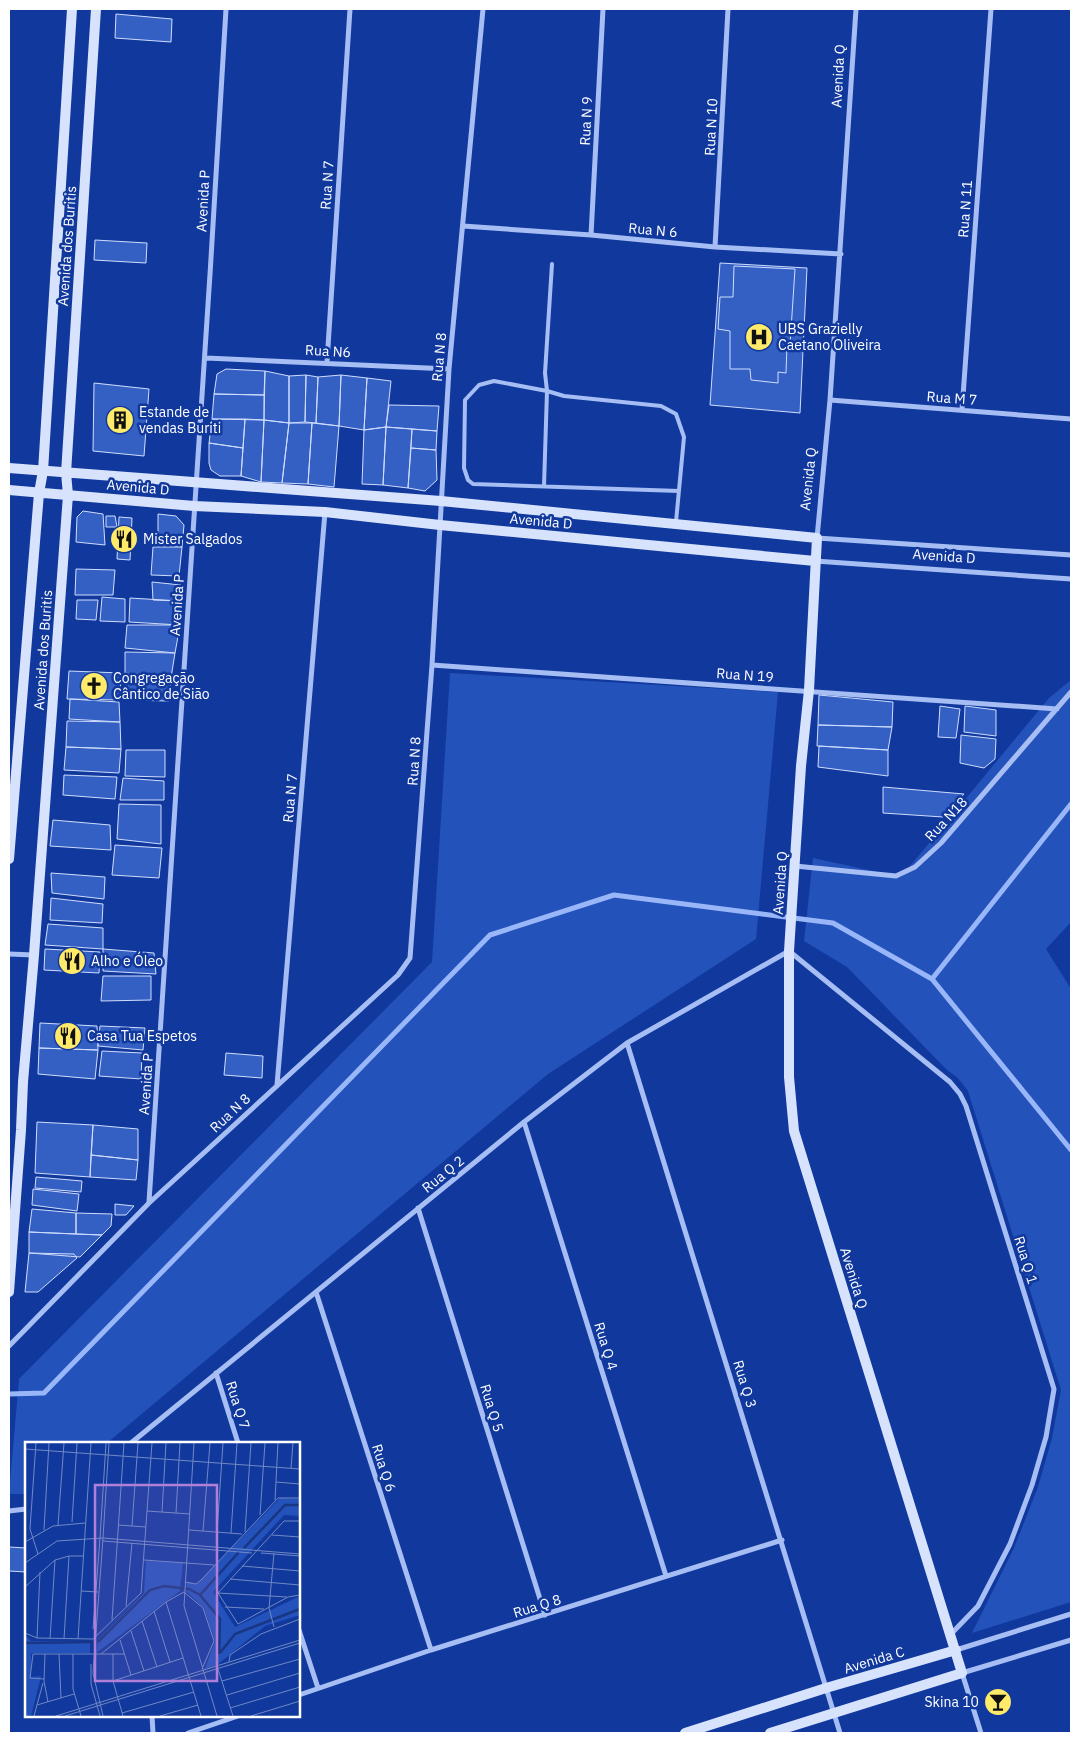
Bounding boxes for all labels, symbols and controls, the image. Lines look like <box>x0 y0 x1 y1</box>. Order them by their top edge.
street label: Avenida Q <box>827 44 849 108</box>
street label: Rua N 9 <box>576 96 596 146</box>
street label: Rua N 10 <box>701 98 721 156</box>
street label: Rua N 7 <box>316 160 338 210</box>
street label: Avenida P <box>192 170 214 232</box>
street label: Rua N 11 <box>954 180 976 238</box>
street label: Avenida dos Buritis <box>54 185 80 307</box>
street label: Rua N 6 <box>628 219 678 241</box>
place label: UBS Grazielly Caetano Oliveira <box>778 320 882 354</box>
hospital icon: UBS Grazielly Caetano Oliveira <box>744 322 774 352</box>
street label: Rua N 8 <box>428 332 450 382</box>
street label: Rua N6 <box>305 341 351 361</box>
street label: Rua M 7 <box>926 387 978 409</box>
place label: Estande de vendas Buriti <box>139 403 221 437</box>
building icon: Estande de vendas Buriti <box>105 405 135 435</box>
street label: Avenida Q <box>796 446 820 511</box>
street label: Avenida D <box>106 475 170 499</box>
street label: Avenida D <box>509 509 573 533</box>
restaurant icon: Mister Salgados <box>109 524 139 554</box>
place label: Mister Salgados <box>143 530 243 548</box>
street label: Avenida D <box>912 545 976 567</box>
street label: Avenida P <box>166 573 188 637</box>
street label: Avenida dos Buritis <box>30 589 56 711</box>
street label: Rua N 19 <box>716 664 774 686</box>
place label: Congregação Cântico de Sião <box>113 669 210 703</box>
church icon: Congregação Cântico de Sião <box>79 671 109 701</box>
street label: Rua N 8 <box>403 736 425 786</box>
street label: Rua N 7 <box>279 773 301 823</box>
street label: Rua N18 <box>921 793 971 845</box>
street label: Avenida Q <box>769 851 791 915</box>
restaurant icon: Alho e Óleo <box>57 946 87 976</box>
place label: Alho e Óleo <box>91 951 163 970</box>
restaurant icon: Casa Tua Espetos <box>53 1021 83 1051</box>
place label: Casa Tua Espetos <box>87 1027 197 1045</box>
street label: Avenida P <box>135 1052 157 1116</box>
street label: Rua N 8 <box>206 1090 254 1136</box>
street label: Rua Q 2 <box>418 1151 468 1197</box>
street label: Rua Q 1 <box>1010 1234 1042 1286</box>
street label: Avenida Q <box>836 1245 872 1311</box>
street label: Rua Q 4 <box>590 1320 622 1372</box>
street label: Rua Q 3 <box>729 1358 761 1410</box>
street label: Rua Q 7 <box>222 1379 254 1431</box>
street label: Rua Q 5 <box>476 1382 508 1434</box>
inset map <box>25 1442 300 1717</box>
street label: Rua Q 6 <box>368 1442 400 1494</box>
street label: Rua Q 8 <box>511 1590 563 1622</box>
street label: Avenida C <box>842 1642 907 1678</box>
bar icon: Skina 10 <box>983 1687 1013 1717</box>
place label: Skina 10 <box>924 1693 979 1711</box>

